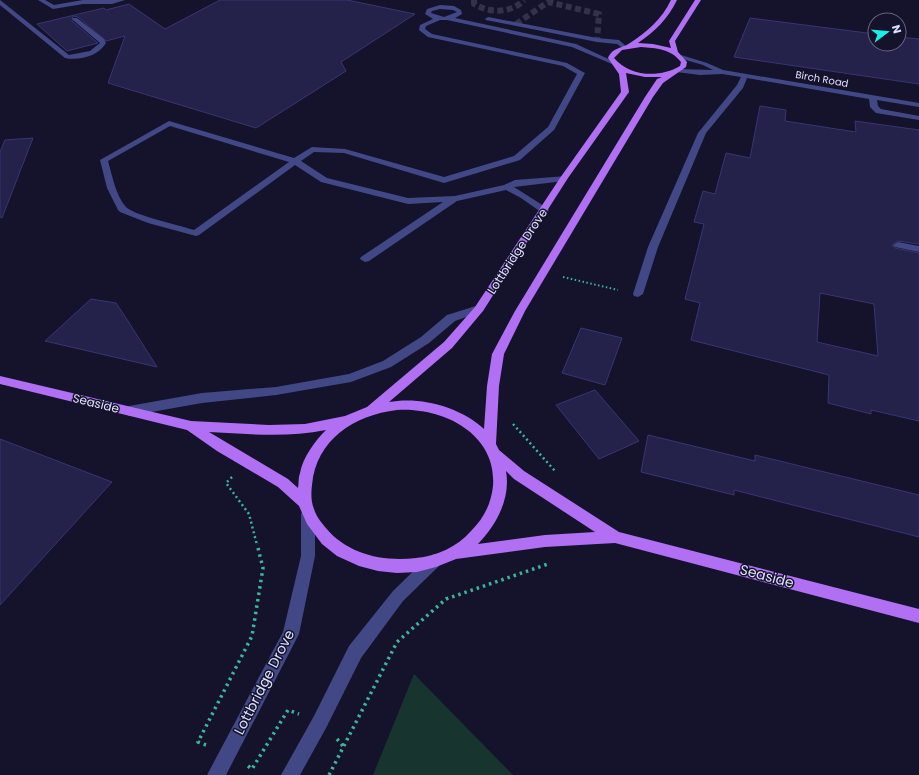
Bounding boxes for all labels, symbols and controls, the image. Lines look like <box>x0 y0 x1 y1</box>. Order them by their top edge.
north arrow <box>867 12 907 52</box>
text: N <box>888 23 905 35</box>
street label: Birch Road <box>794 67 850 91</box>
street label: Lottbridge Drove <box>483 205 551 297</box>
street label: Seaside <box>71 389 121 417</box>
street label: Seaside <box>738 559 797 593</box>
street label: Lottbridge Drove <box>229 626 299 738</box>

